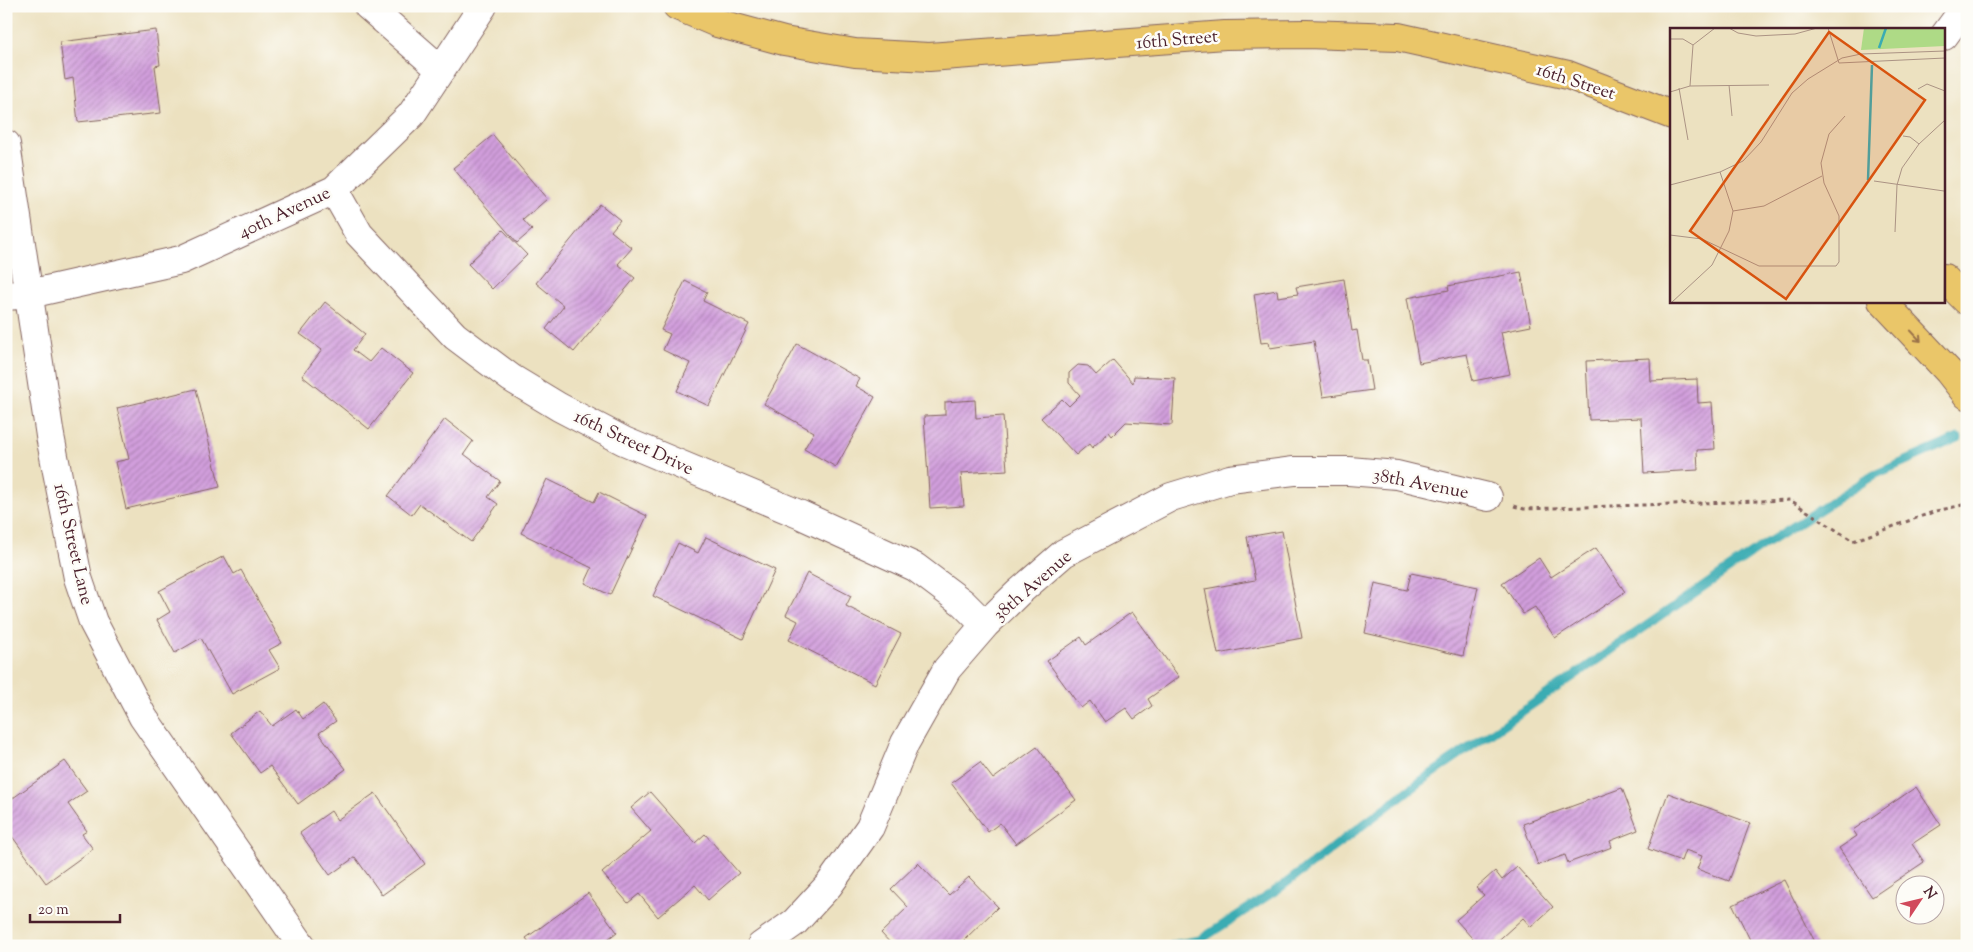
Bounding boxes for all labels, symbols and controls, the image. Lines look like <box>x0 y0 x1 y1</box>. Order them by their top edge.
street label: 16th Street <box>1135 24 1219 58</box>
inset map <box>1670 28 1946 302</box>
street label: 16th Street <box>1532 58 1618 108</box>
street label: 40th Avenue <box>234 181 335 247</box>
one-way arrow <box>1910 330 1922 343</box>
street label: 16th Street Drive <box>569 405 697 483</box>
street label: 38th Avenue <box>1371 463 1471 507</box>
street label: 16th Street Lane <box>45 481 99 608</box>
street label: 38th Avenue <box>988 545 1078 628</box>
north arrow <box>1896 874 1946 924</box>
text: N <box>1918 883 1940 904</box>
scale bar <box>30 892 120 924</box>
text: 20 m <box>38 900 69 921</box>

